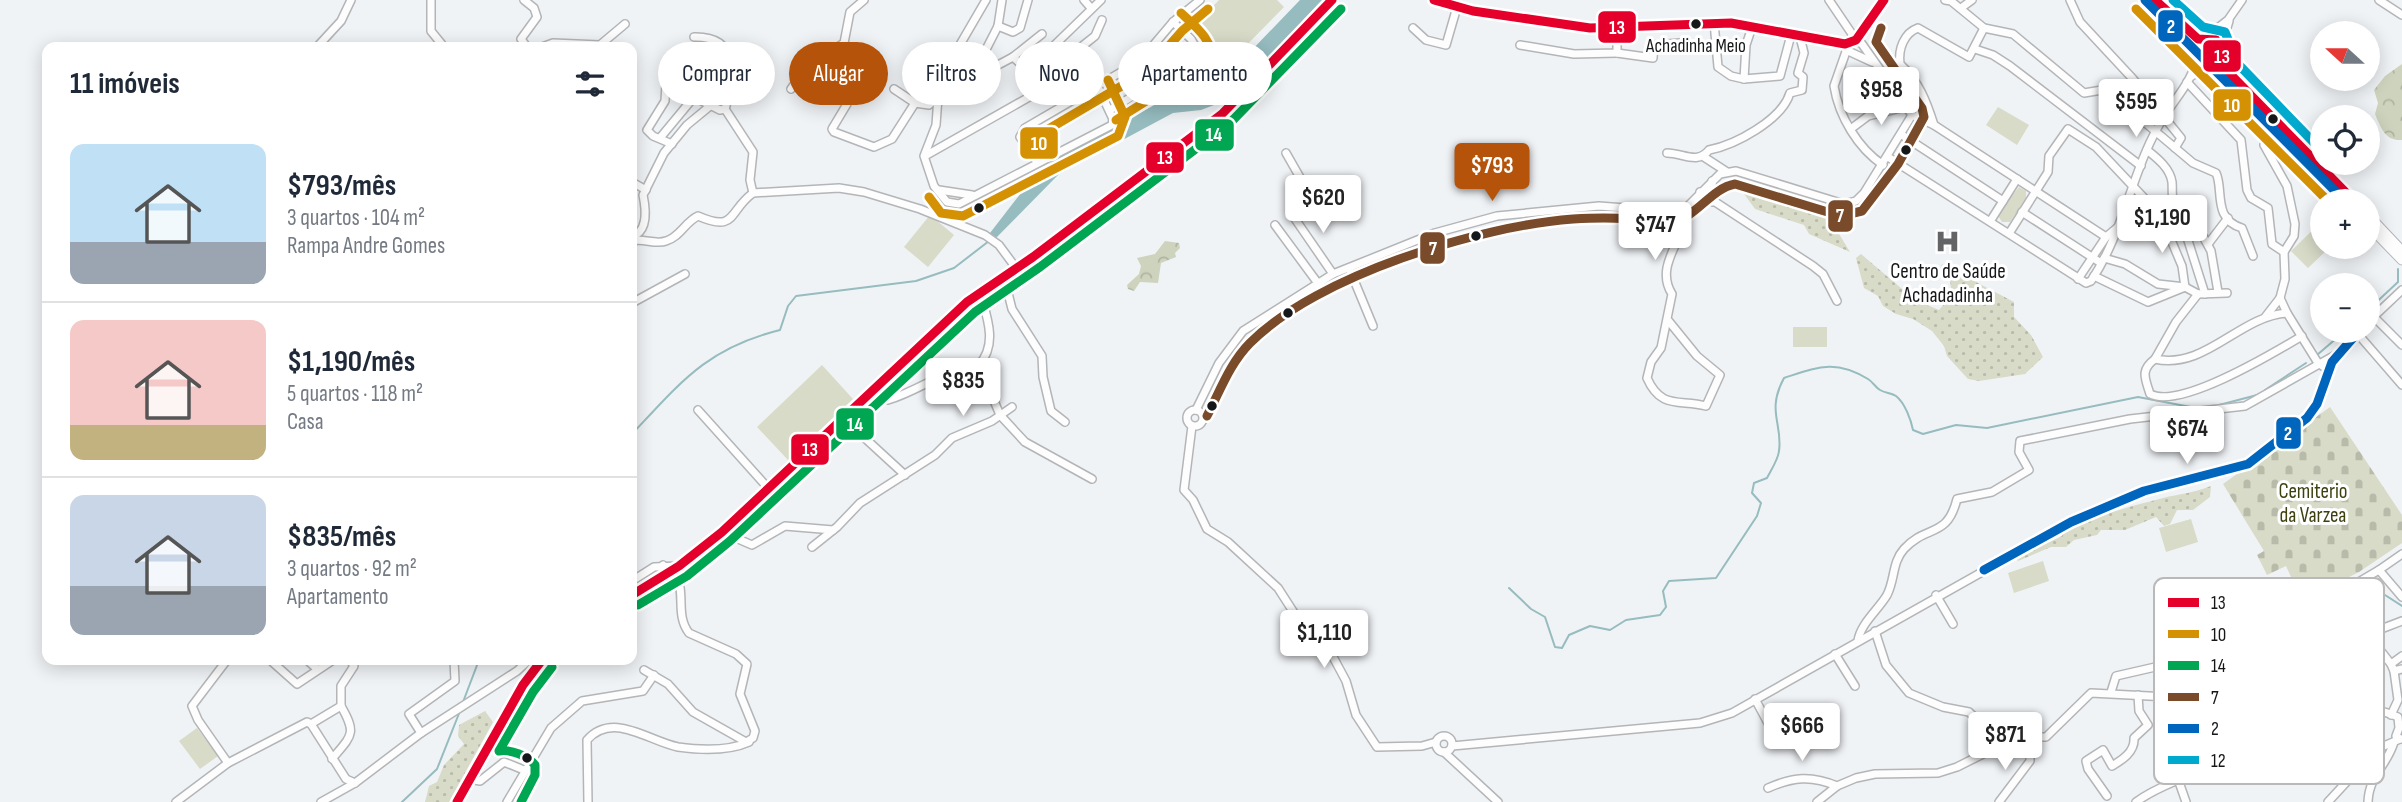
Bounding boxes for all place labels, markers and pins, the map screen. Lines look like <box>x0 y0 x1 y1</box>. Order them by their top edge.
marker: Achadinha Meio <box>1689 17 1703 31</box>
place label: Achadinha Meio <box>1645 35 1746 58</box>
pin: $958 <box>1840 68 1922 127</box>
pin: $595 <box>2095 80 2177 139</box>
unlabelled marker <box>2266 112 2280 126</box>
unlabelled marker <box>1899 143 1913 157</box>
pin: $793 <box>1451 144 1533 203</box>
pin: $620 <box>1282 176 1364 235</box>
pin: $1,190 <box>2105 196 2219 255</box>
unlabelled marker <box>972 201 986 215</box>
pin: $747 <box>1614 202 1696 262</box>
hospital icon: Centro de Saúde Achadadinha <box>1934 228 1962 256</box>
unlabelled marker <box>1469 229 1483 243</box>
place label: Centro de Saúde Achadadinha <box>1890 259 2006 308</box>
unlabelled marker <box>1281 306 1295 320</box>
pin: $835 <box>922 358 1004 418</box>
unlabelled marker <box>1205 399 1219 413</box>
pin: $674 <box>2146 406 2228 466</box>
pin: $1,110 <box>1267 610 1381 670</box>
pin: $666 <box>1761 704 1843 763</box>
pin: $871 <box>1964 712 2046 772</box>
unlabelled marker <box>520 751 534 765</box>

